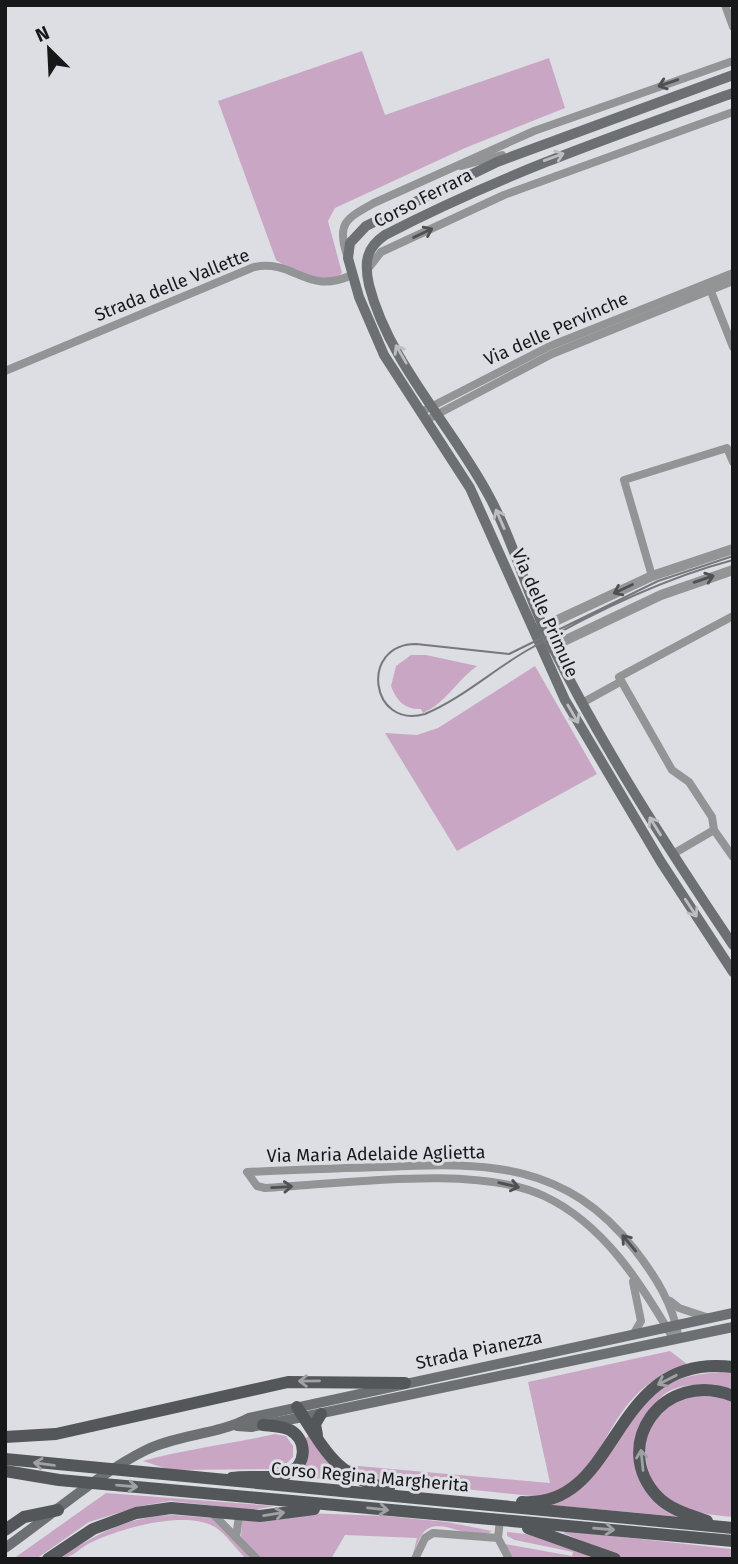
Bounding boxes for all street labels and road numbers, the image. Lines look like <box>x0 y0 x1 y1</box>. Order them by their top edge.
street label: Corso Ferrara <box>370 164 476 232</box>
street label: Strada delle Vallette <box>91 244 253 326</box>
street label: Via delle Pervinche <box>481 287 631 371</box>
street label: Via delle Primule <box>507 545 583 681</box>
street label: Via Maria Adelaide Aglietta <box>266 1141 486 1167</box>
street label: Strada Pianezza <box>414 1326 544 1374</box>
street label: Corso Regina Margherita <box>270 1457 470 1497</box>

